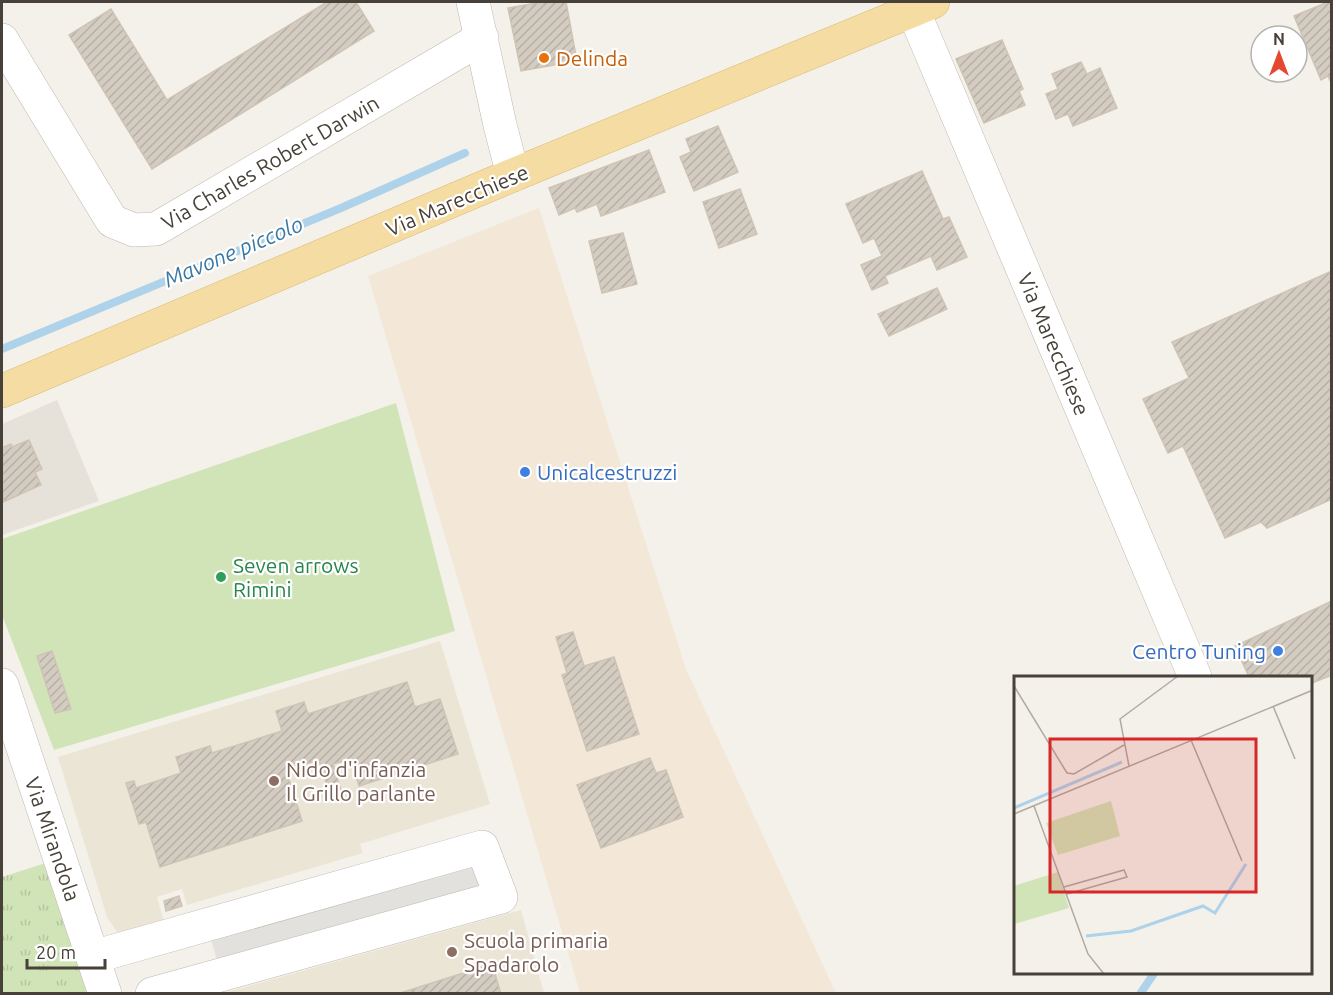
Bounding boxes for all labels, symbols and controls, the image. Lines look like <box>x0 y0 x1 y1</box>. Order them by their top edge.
north arrow <box>1249 24 1309 84</box>
text: N <box>1273 30 1285 48</box>
place label: Delinda <box>556 46 628 70</box>
marker: Delinda <box>537 51 551 65</box>
street label: Via Charles Robert Darwin <box>157 90 383 234</box>
street label: Via Marecchiese <box>382 159 532 241</box>
water label: Mavone piccolo <box>160 210 306 292</box>
street label: Via Marecchiese <box>1013 269 1095 419</box>
place label: Unicalcestruzzi <box>537 460 677 484</box>
marker: Unicalcestruzzi <box>518 465 532 479</box>
place label: Seven arrows Rimini <box>233 553 359 601</box>
marker: Seven arrows Rimini <box>214 570 228 584</box>
place label: Centro Tuning <box>1132 639 1266 663</box>
marker: Centro Tuning <box>1271 644 1285 658</box>
inset map <box>1014 676 1312 974</box>
place label: Nido d'infanzia Il Grillo parlante <box>286 757 436 805</box>
street label: Via Mirandola <box>21 774 85 904</box>
marker: Nido d'infanzia Il Grillo parlante <box>267 774 281 788</box>
place label: Scuola primaria Spadarolo <box>464 928 608 976</box>
scale bar <box>27 932 105 970</box>
text: 20 m <box>36 942 76 962</box>
marker: Scuola primaria Spadarolo <box>445 945 459 959</box>

